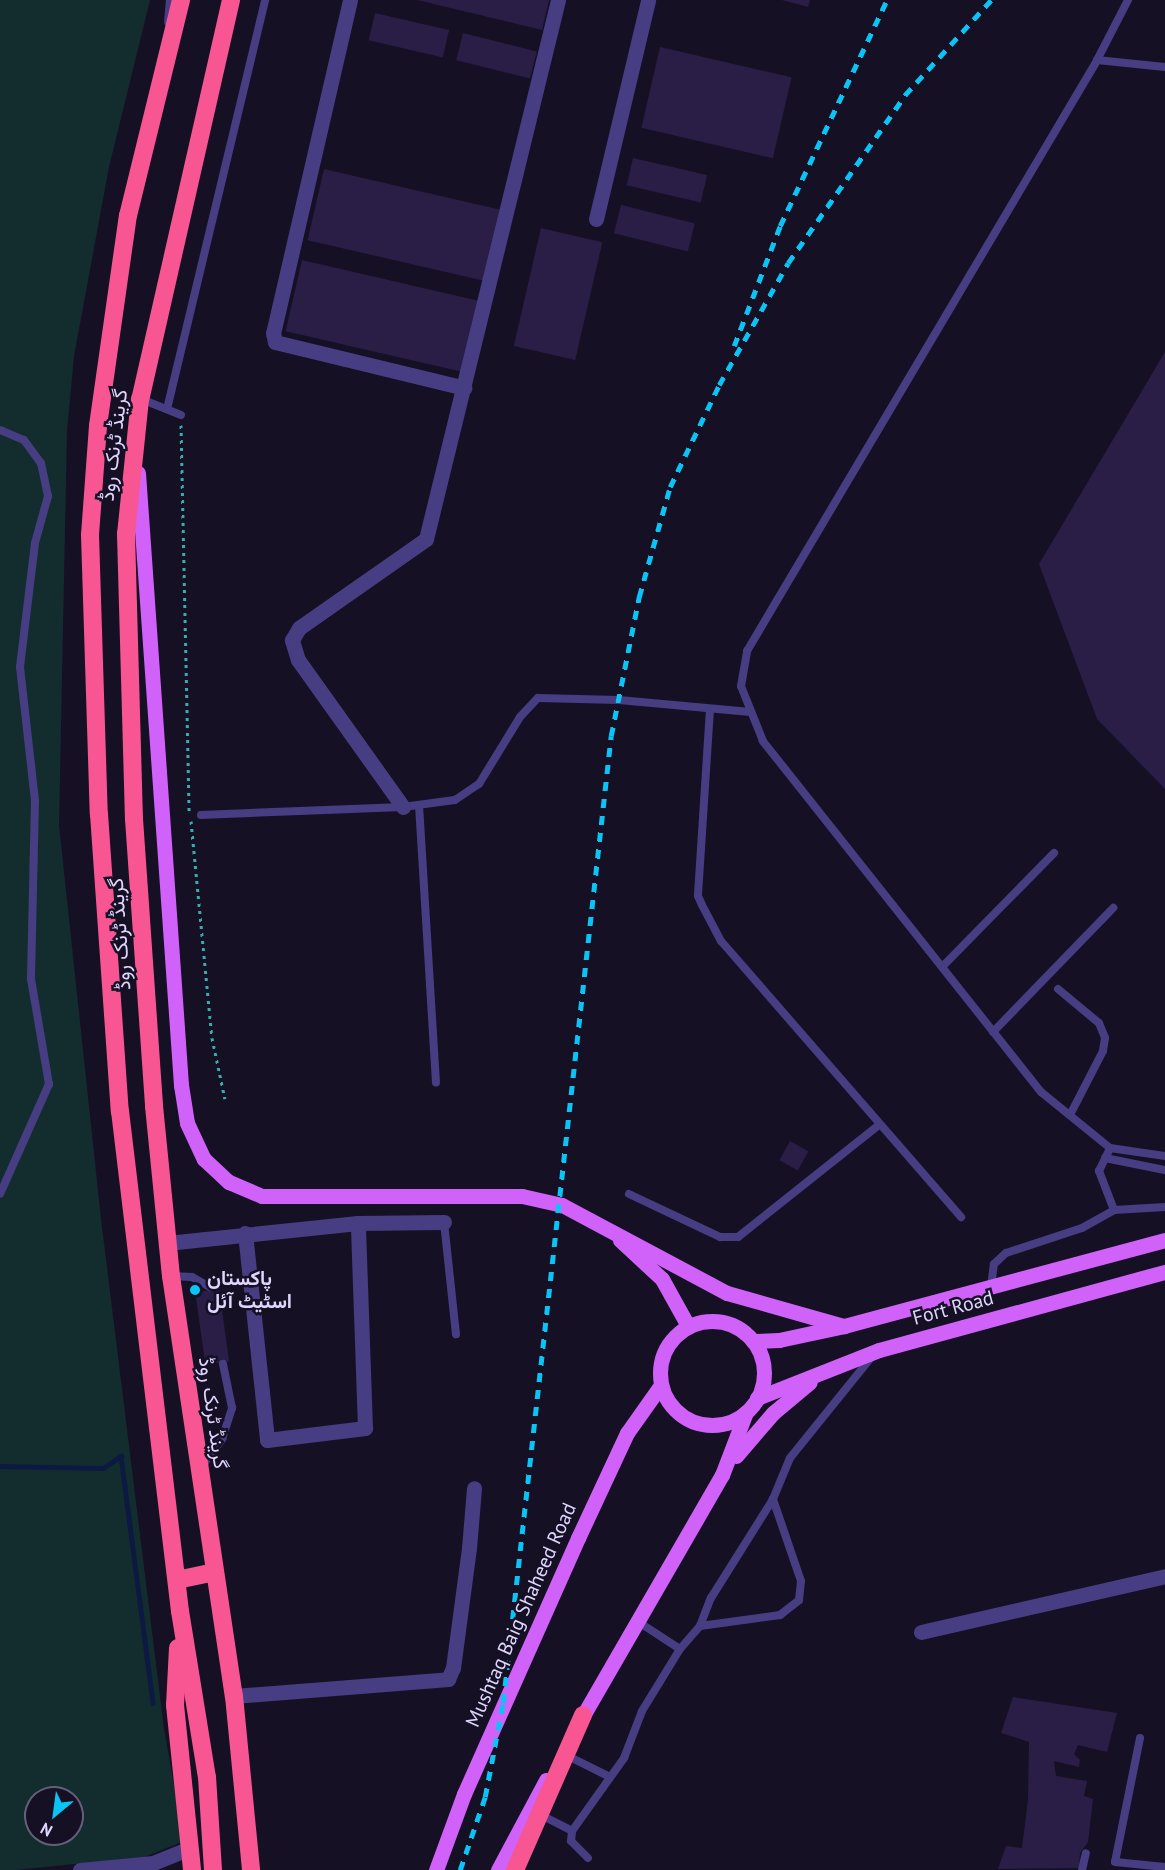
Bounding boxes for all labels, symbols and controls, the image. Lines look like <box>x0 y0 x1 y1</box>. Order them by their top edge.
street label: گرینڈ ٹرنک روڈ <box>95 388 133 502</box>
street label: گرینڈ ٹرنک روڈ <box>104 877 136 991</box>
place label: پاکستان اسٹیٹ آئل <box>207 1266 292 1313</box>
marker: پاکستان اسٹیٹ آئل <box>188 1283 202 1297</box>
street label: Fort Road <box>910 1286 996 1330</box>
street label: گرینڈ ٹرنک روڈ <box>193 1356 233 1470</box>
street label: Mushtaq Baig Shaheed Road <box>461 1499 581 1731</box>
north arrow <box>24 1786 84 1846</box>
text: N <box>37 1819 56 1841</box>

